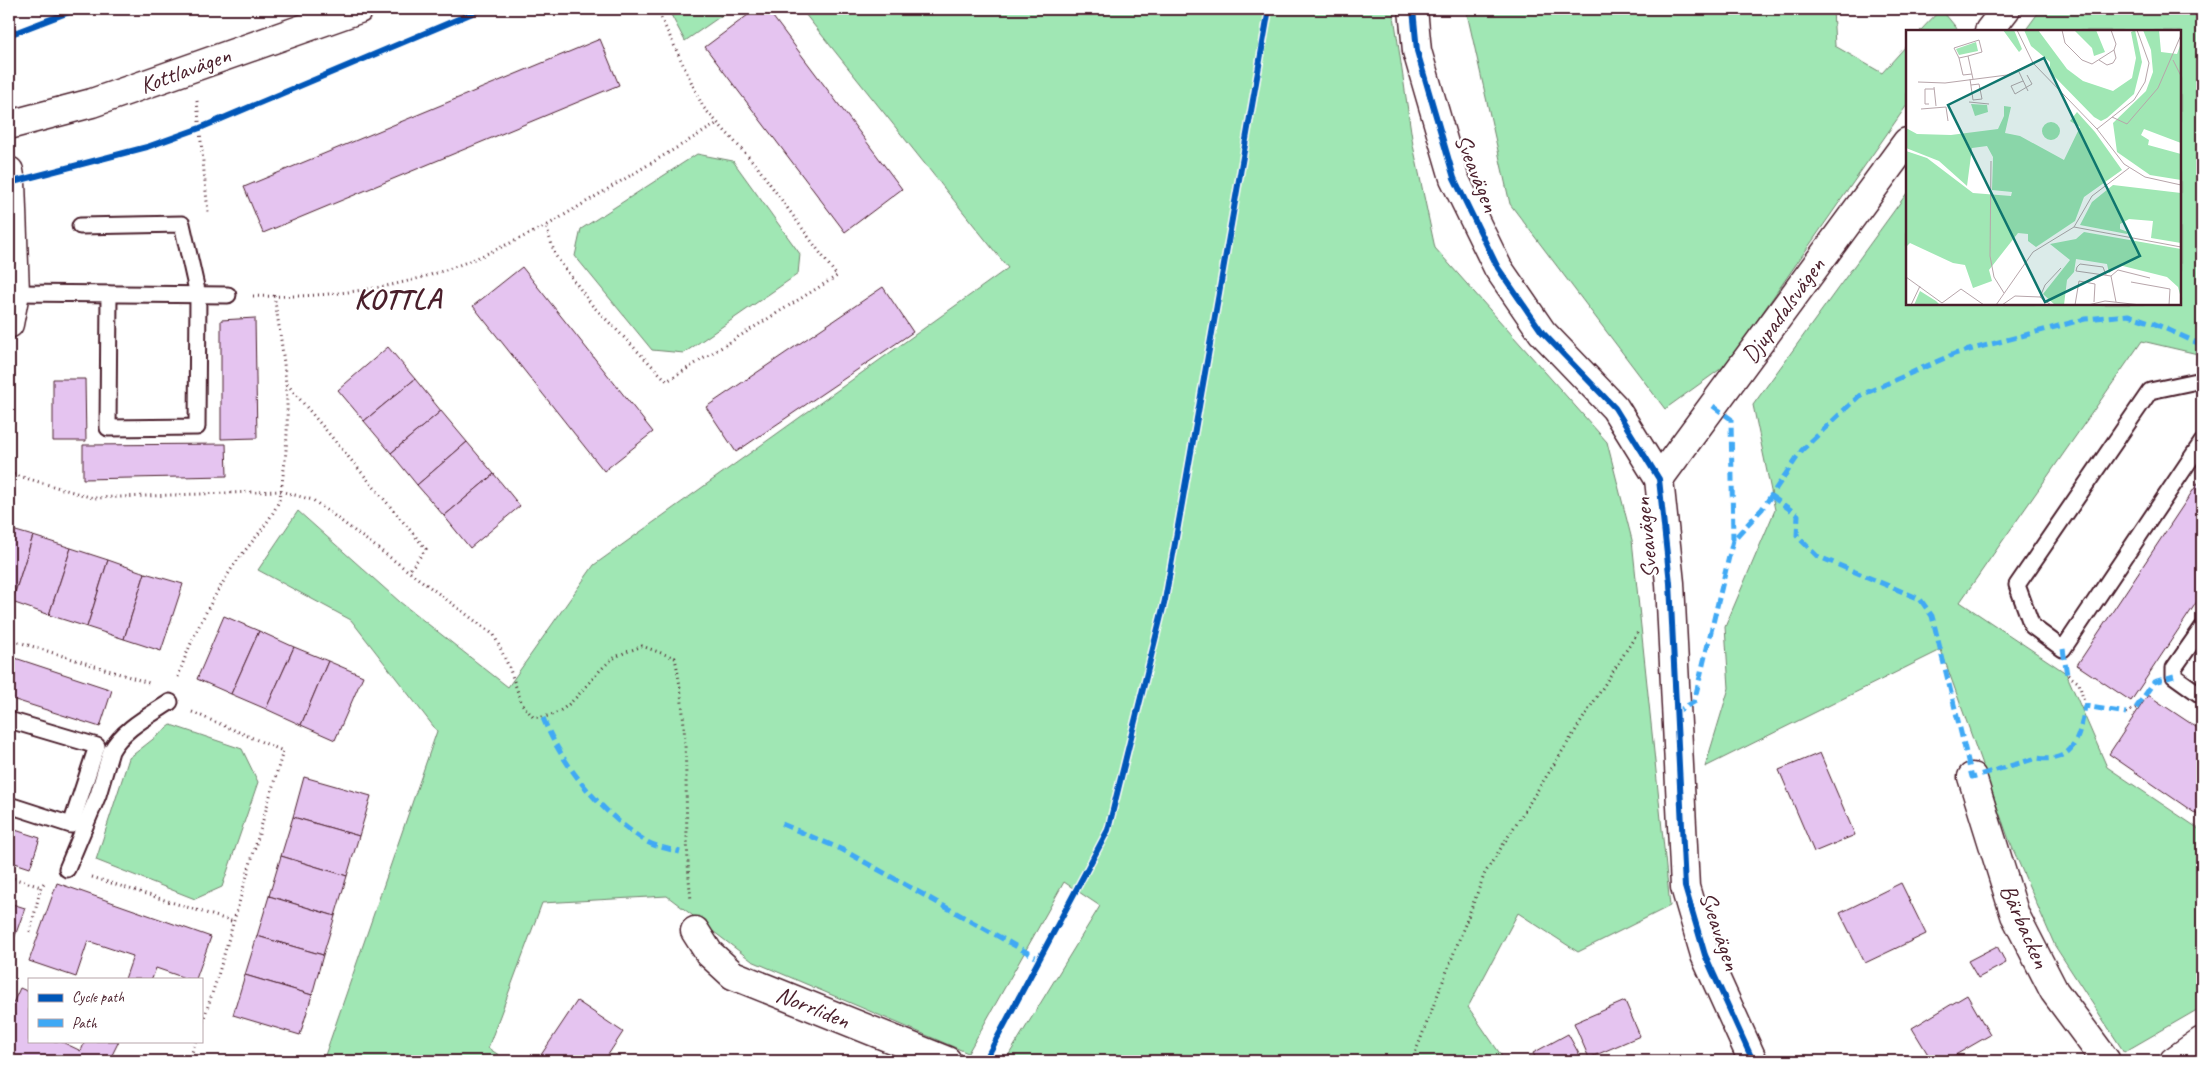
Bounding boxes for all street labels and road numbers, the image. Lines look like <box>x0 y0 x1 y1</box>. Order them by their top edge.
street label: Kottlavägen <box>136 40 235 100</box>
street label: Sveavägen <box>1448 130 1506 217</box>
street label: Djupadalsvägen <box>1735 251 1831 369</box>
street label: Sveavägen <box>1627 496 1665 580</box>
street label: Bärbacken <box>1993 879 2057 973</box>
street label: Sveavägen <box>1693 888 1747 975</box>
street label: Norrliden <box>772 979 854 1035</box>

